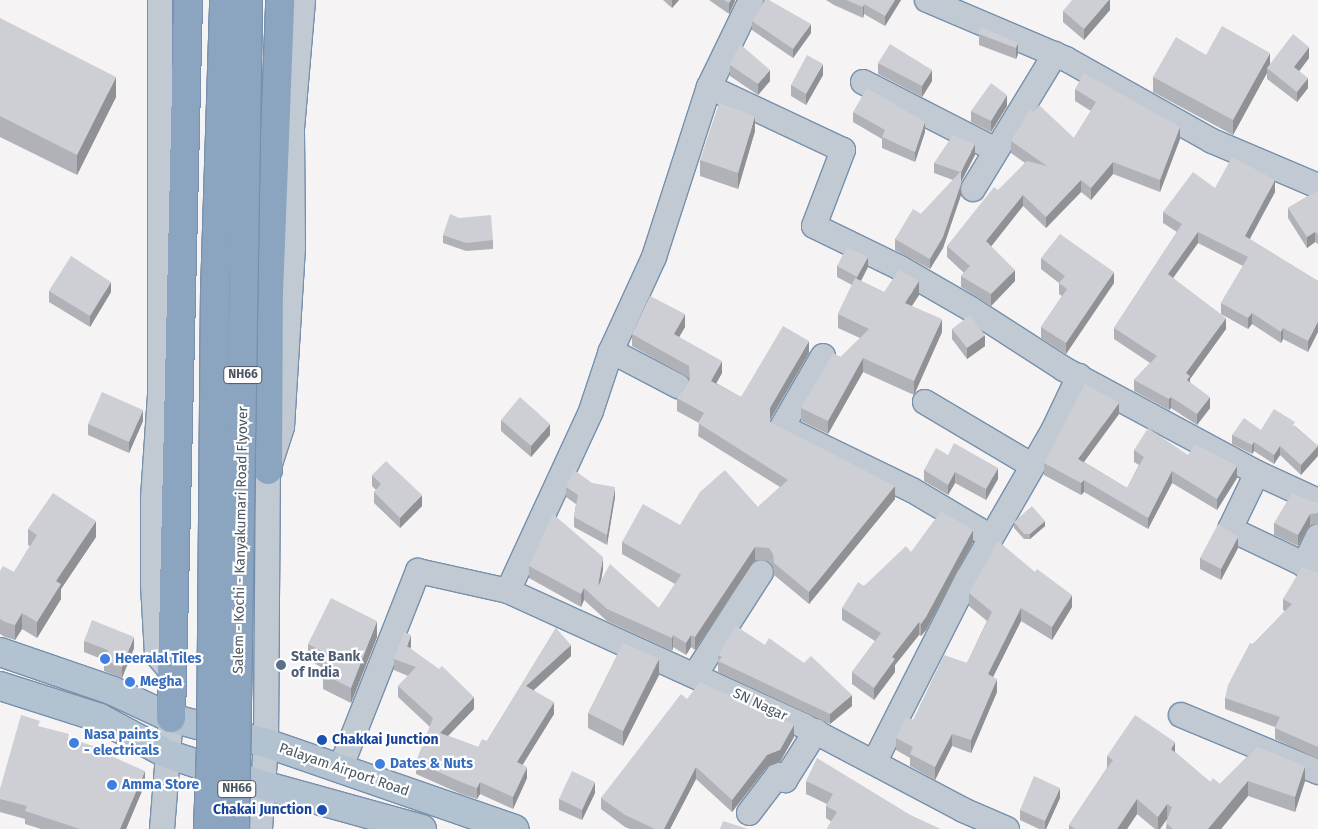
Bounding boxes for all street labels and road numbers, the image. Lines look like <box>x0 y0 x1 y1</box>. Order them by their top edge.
road number: NH66 <box>223 366 263 384</box>
street label: Salem - Kochi - Kanyakumari Road Flyover <box>230 406 252 674</box>
street label: SN Nagar <box>730 685 790 725</box>
street label: Palayam Airport Road <box>277 740 411 800</box>
road number: NH66 <box>217 780 257 799</box>

